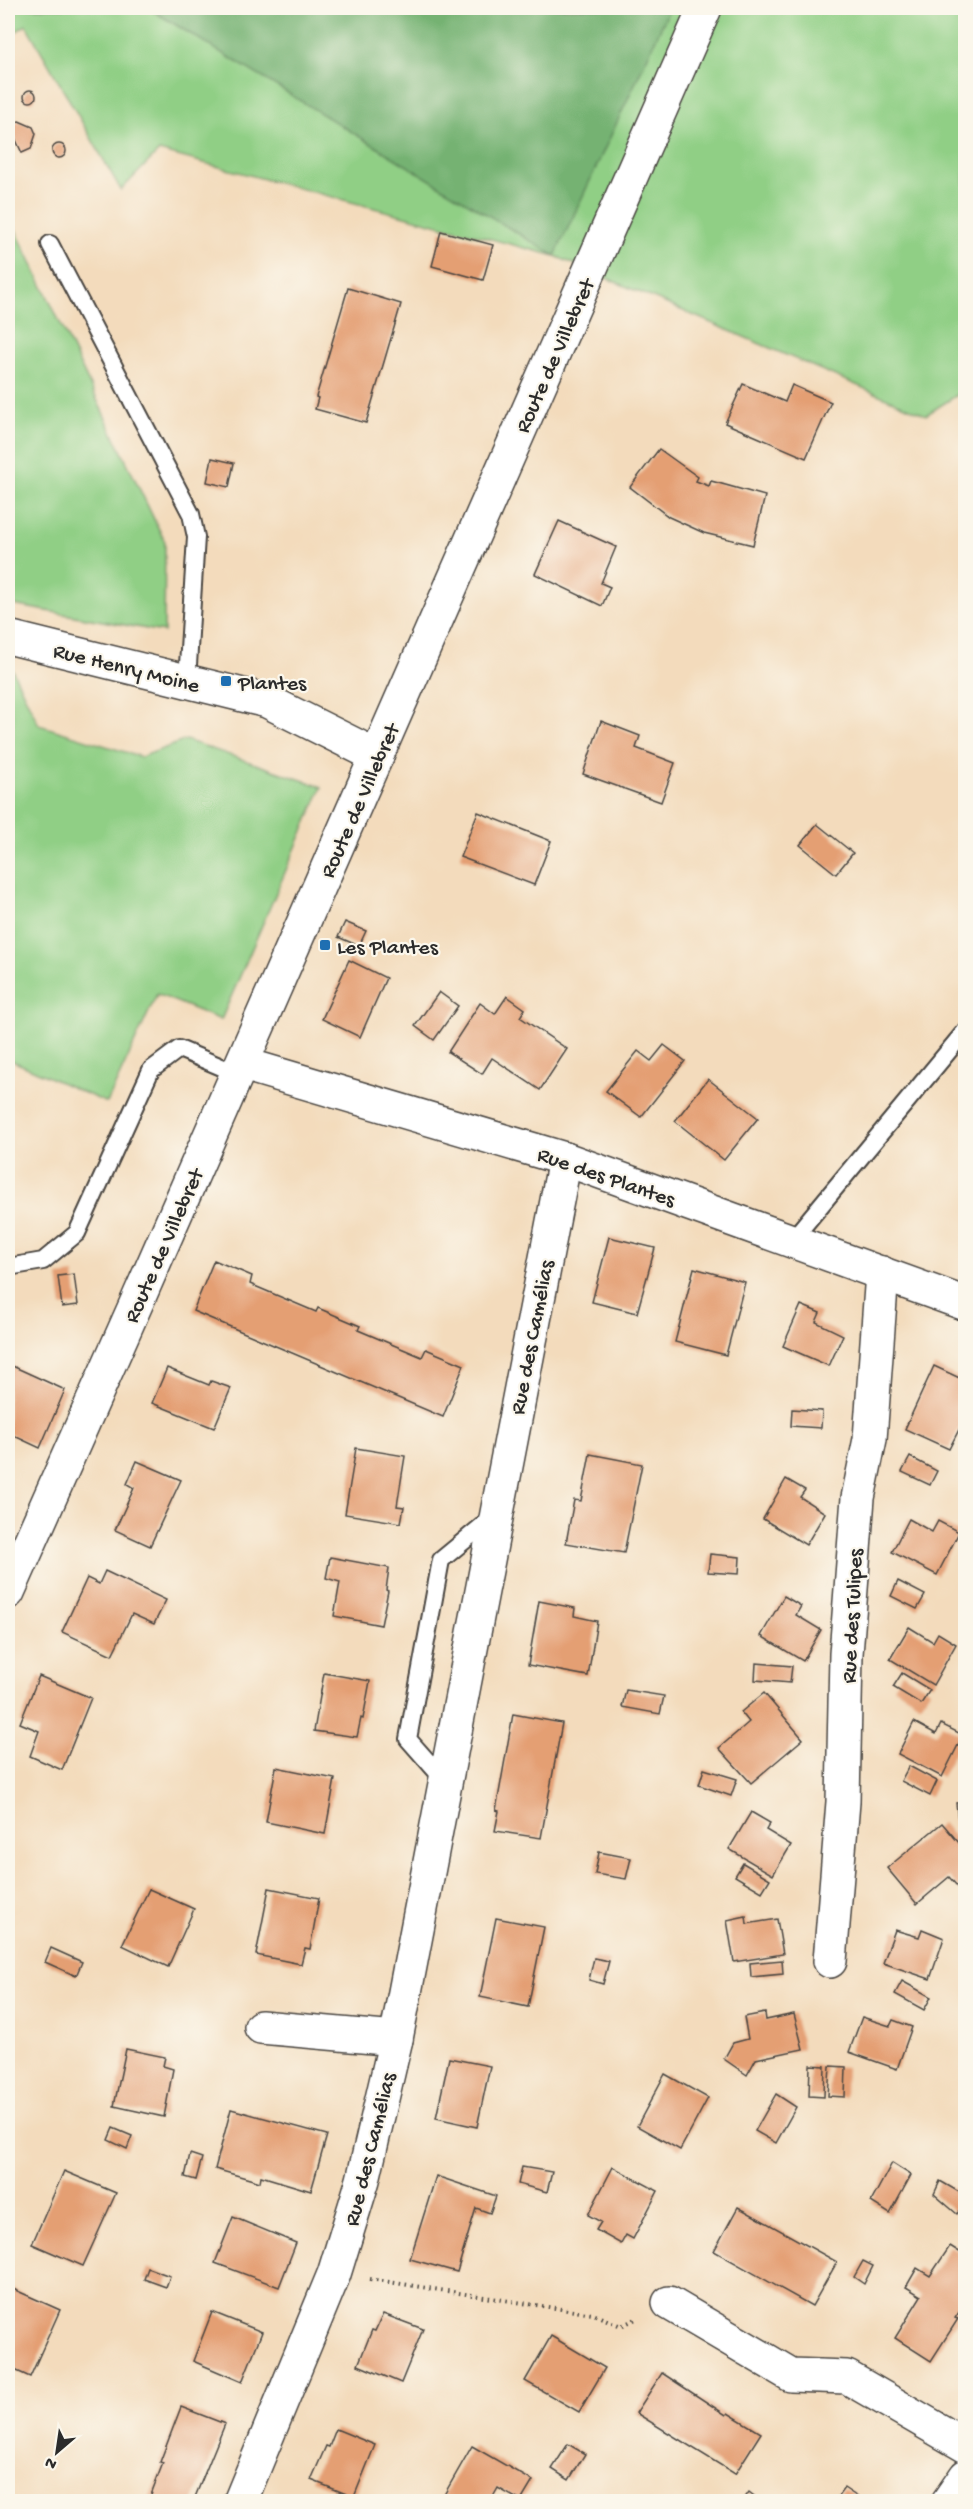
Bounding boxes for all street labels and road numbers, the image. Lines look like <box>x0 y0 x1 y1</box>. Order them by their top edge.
street label: Route de Villebret <box>511 274 603 438</box>
street label: Rue Henry Moine <box>50 639 203 701</box>
street label: Route de Villebret <box>316 719 408 883</box>
street label: Rue des Plantes <box>533 1143 679 1215</box>
street label: Route de Villebret <box>120 1164 212 1328</box>
street label: Rue des Camélias <box>506 1257 562 1417</box>
street label: Rue des Tulipes <box>837 1547 871 1684</box>
street label: Rue des Camélias <box>340 2070 404 2229</box>

